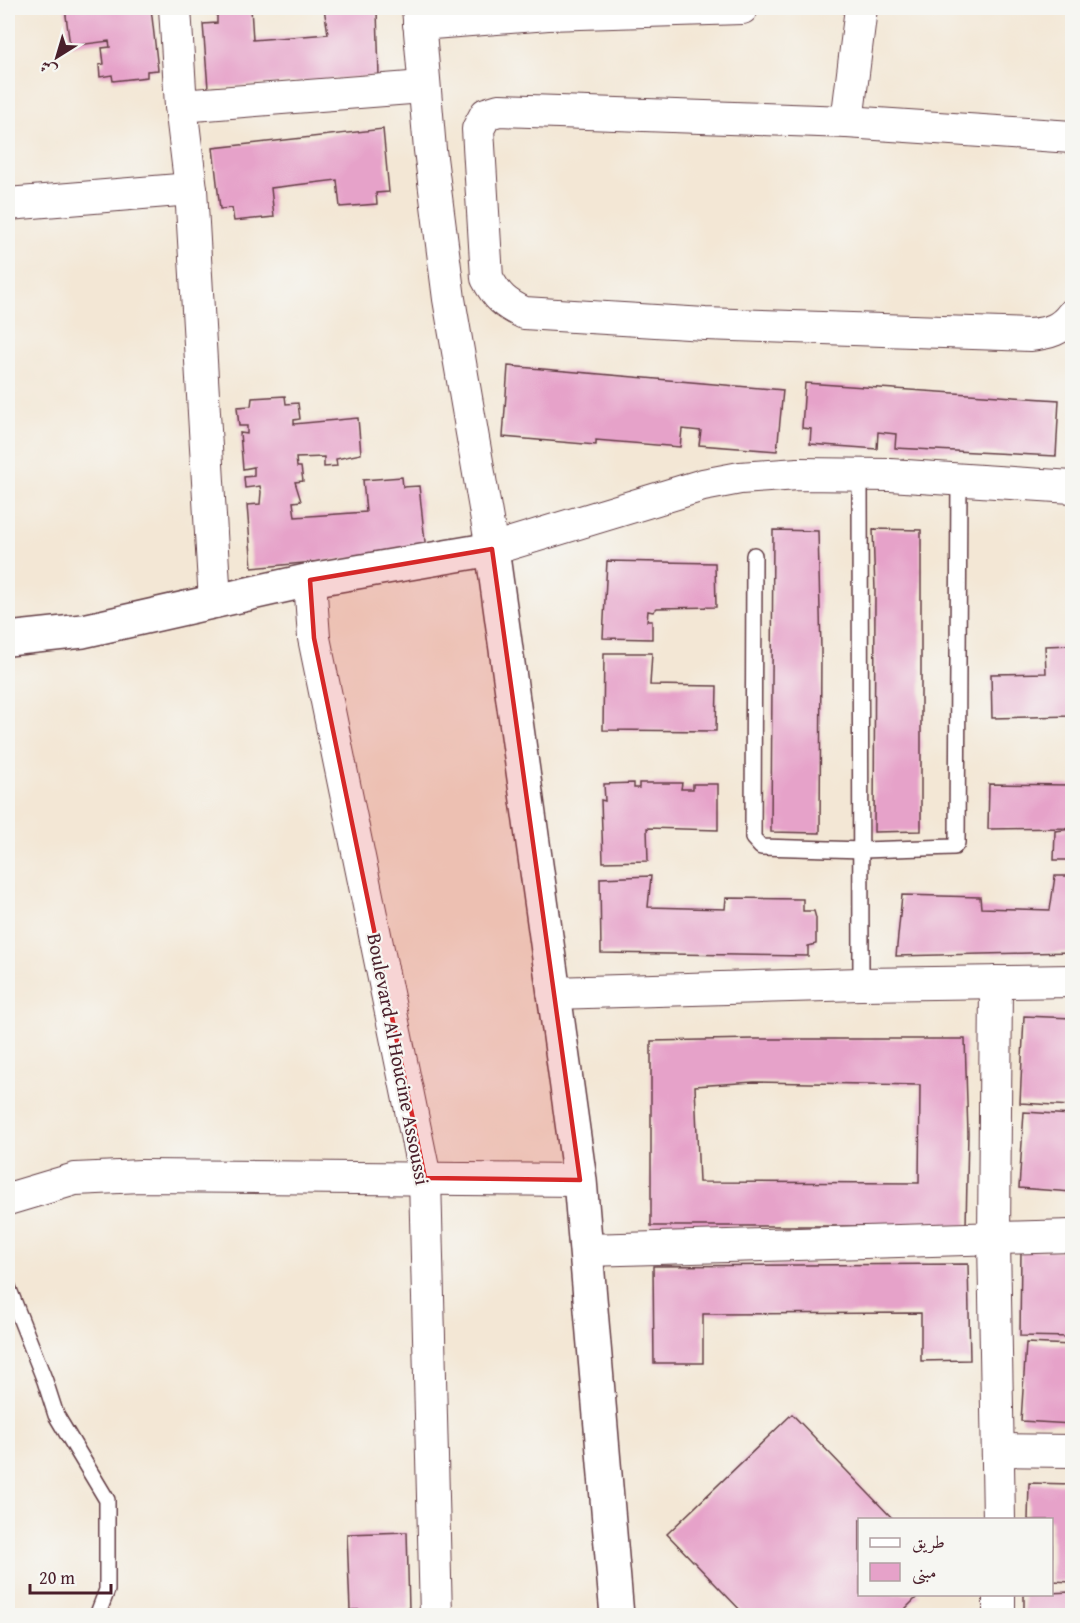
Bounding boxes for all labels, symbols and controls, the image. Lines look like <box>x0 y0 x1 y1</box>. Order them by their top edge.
north arrow <box>27 27 87 87</box>
text: ش <box>34 55 62 83</box>
street label: Boulevard Al Houcine Assoussi <box>360 931 438 1188</box>
legend <box>858 1518 1053 1596</box>
text: طريق <box>912 1528 945 1555</box>
scale bar <box>30 1557 111 1595</box>
text: مبنى <box>912 1558 937 1585</box>
text: 20 m <box>39 1564 75 1591</box>

